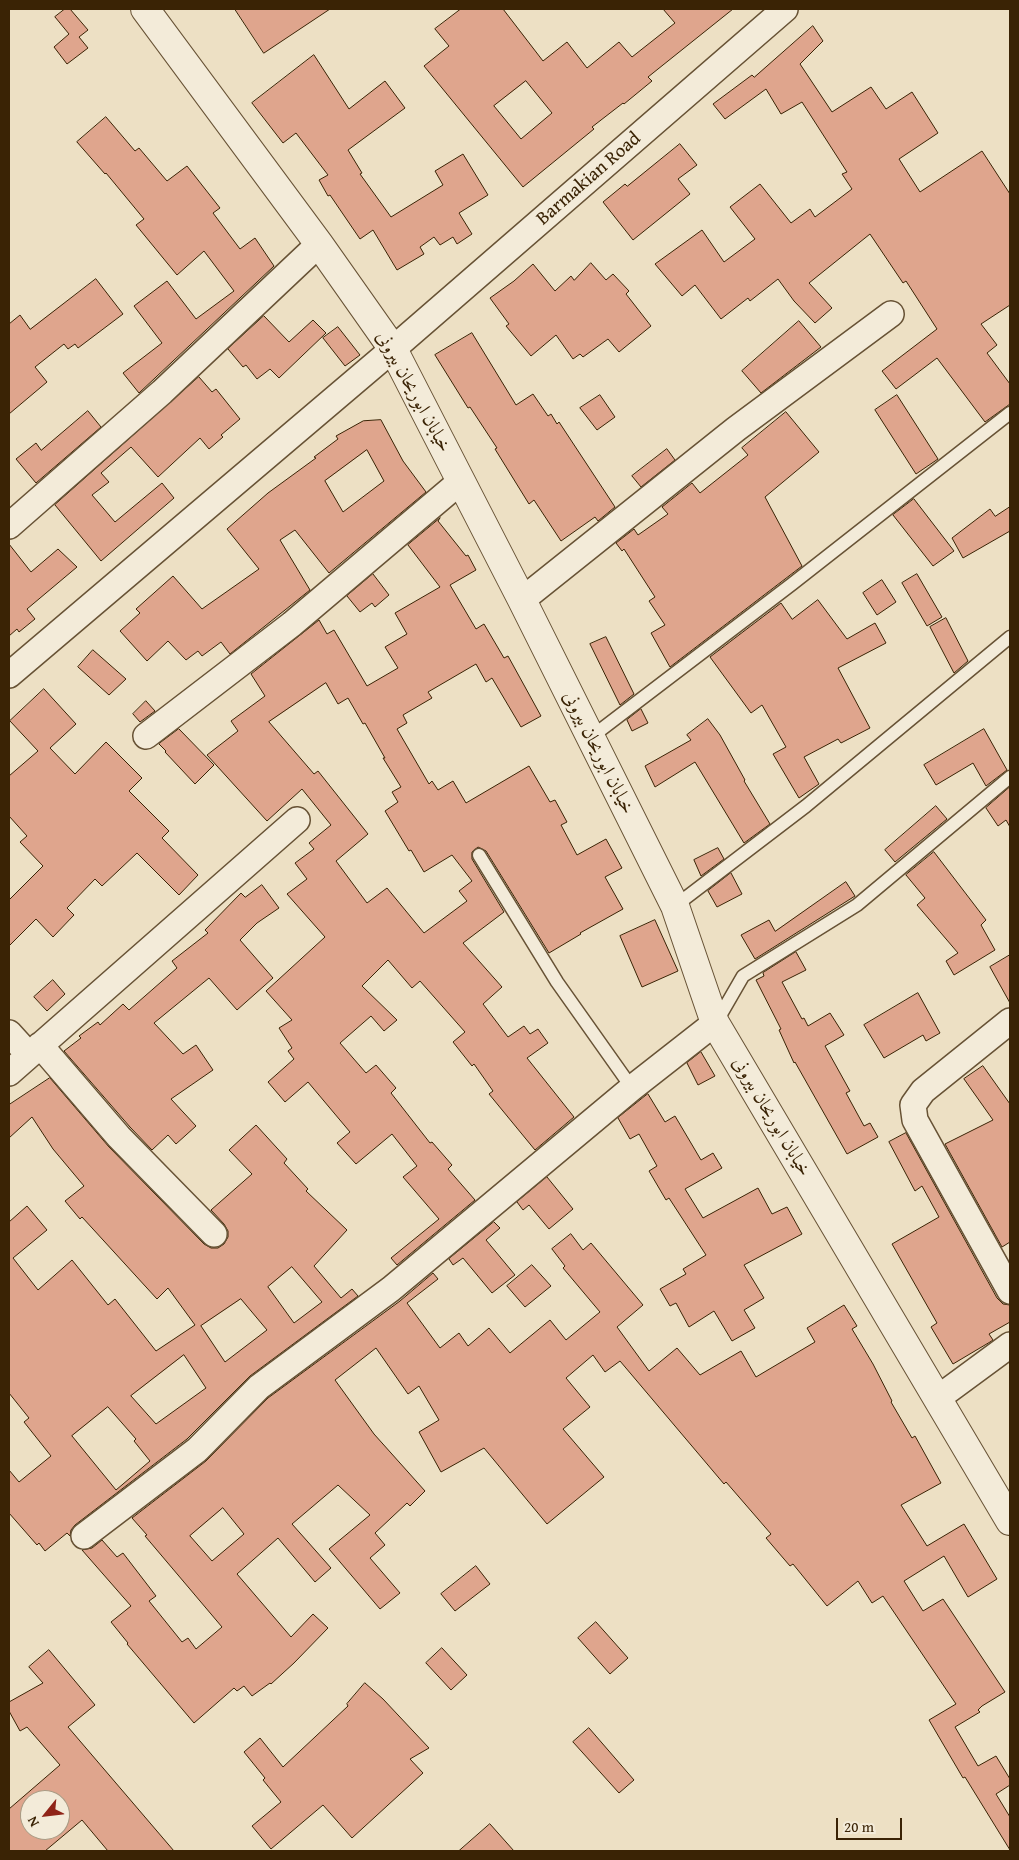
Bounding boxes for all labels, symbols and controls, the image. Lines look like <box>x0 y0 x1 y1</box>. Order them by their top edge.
street label: Barmakian Road <box>532 128 646 230</box>
street label: خیابان ابوریحان بیرونی <box>370 327 456 457</box>
street label: خیابان ابوریحان بیرونی <box>557 688 639 818</box>
street label: خیابان ابوریحان بیرونی <box>726 1053 816 1181</box>
north arrow <box>20 1790 70 1840</box>
scale bar <box>839 1808 905 1840</box>
text: N <box>22 1813 44 1831</box>
text: 20 m <box>844 1816 874 1837</box>

